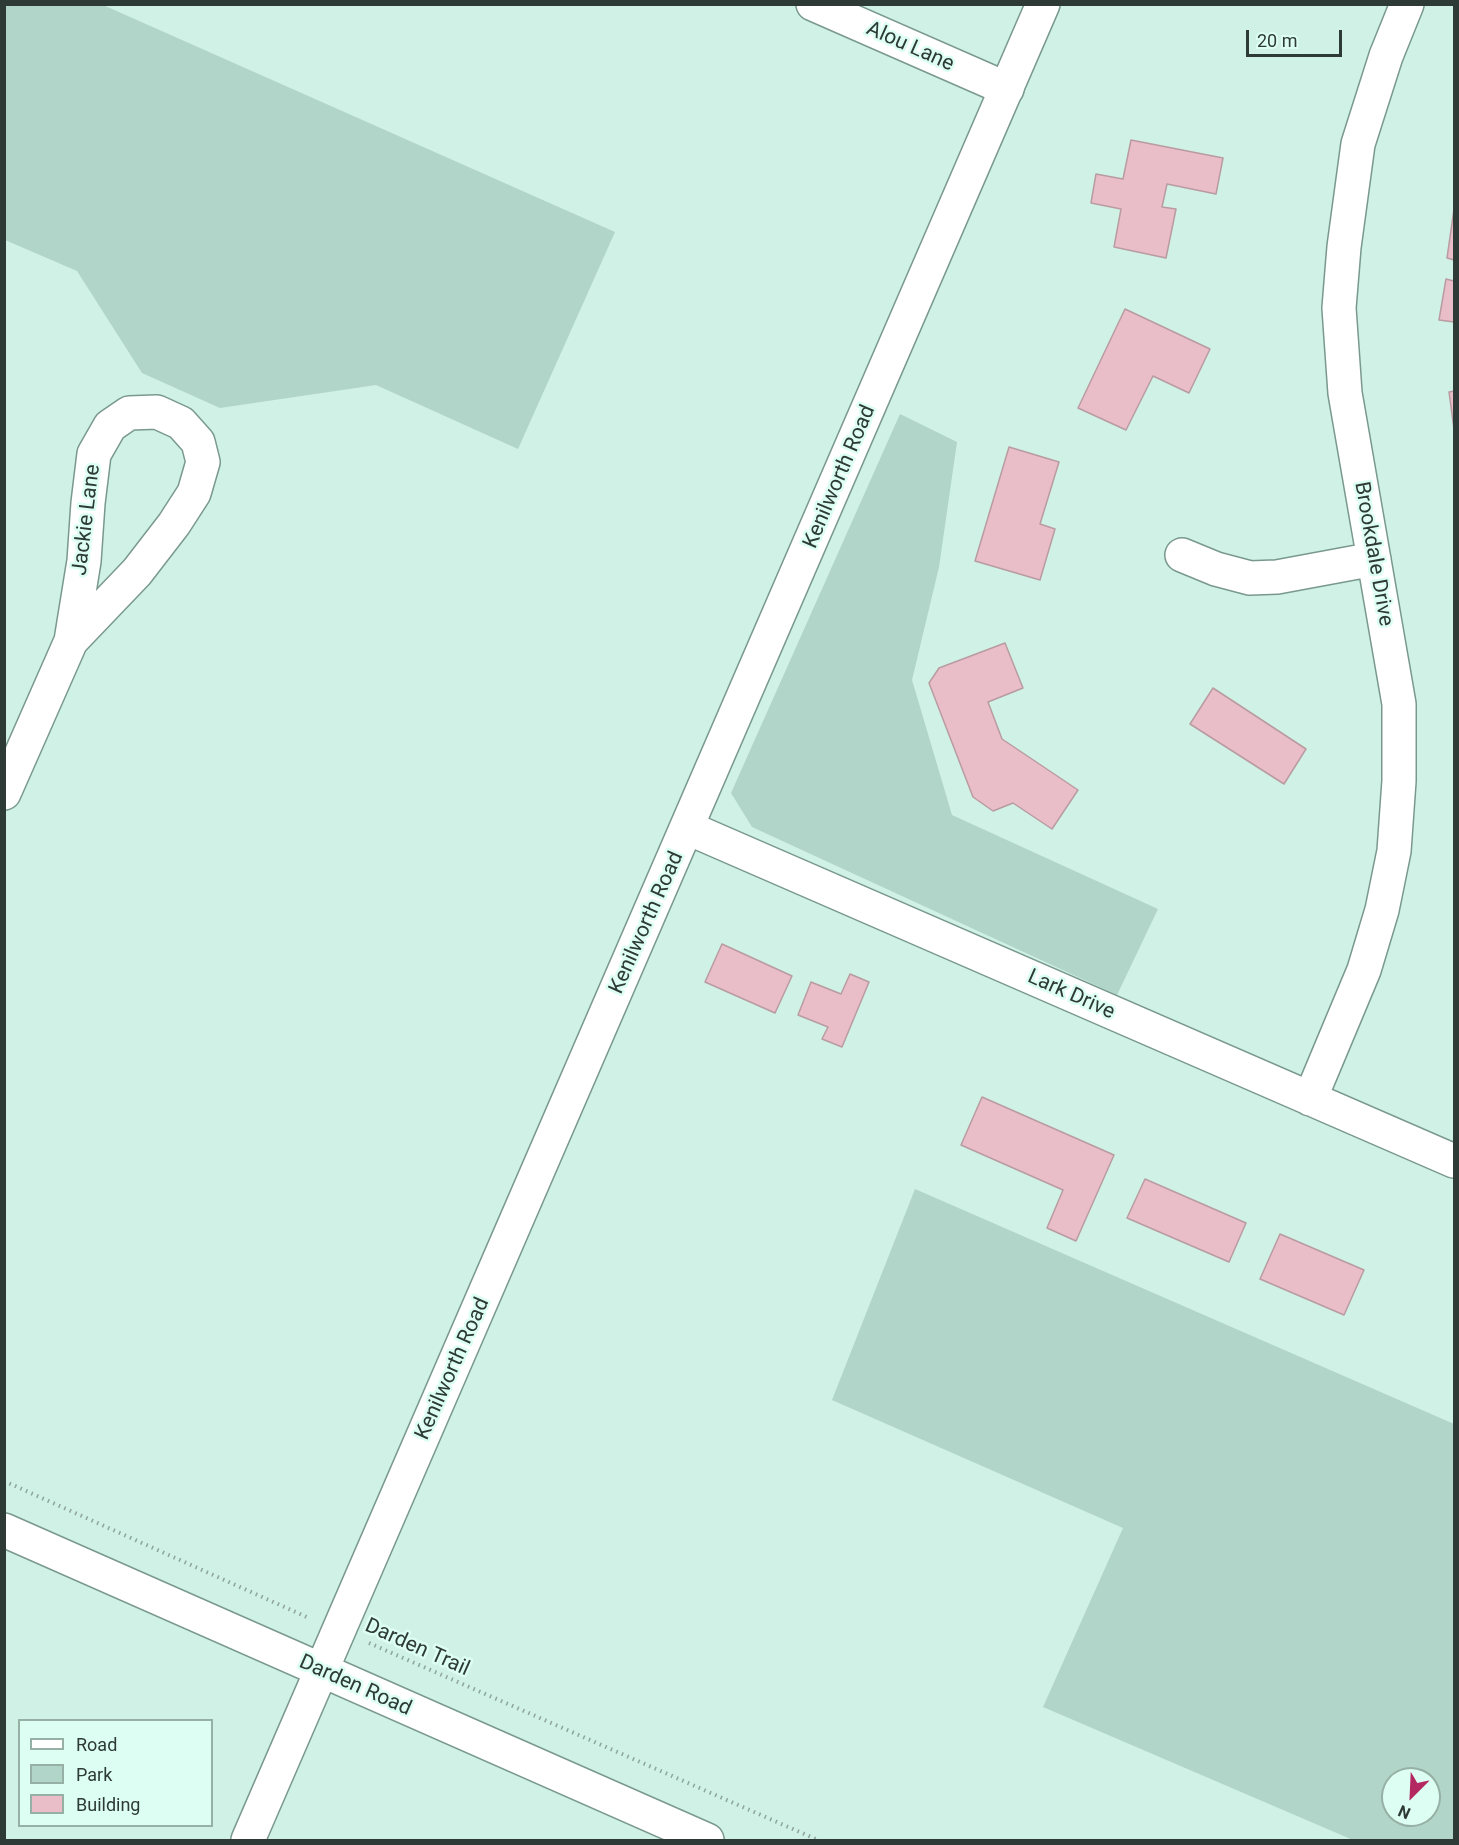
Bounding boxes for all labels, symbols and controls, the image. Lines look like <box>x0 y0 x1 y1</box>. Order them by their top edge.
street label: Alou Lane <box>862 17 958 77</box>
scale bar <box>1249 18 1345 56</box>
text: 20 m <box>1257 30 1297 51</box>
street label: Kenilworth Road <box>798 402 882 552</box>
street label: Jackie Lane <box>68 463 106 577</box>
street label: Brookdale Drive <box>1348 480 1398 628</box>
street label: Kenilworth Road <box>604 848 690 998</box>
street label: Lark Drive <box>1023 965 1119 1025</box>
street label: Kenilworth Road <box>410 1294 496 1444</box>
street label: Darden Trail <box>361 1614 473 1682</box>
street label: Darden Road <box>295 1650 415 1722</box>
legend <box>18 1719 213 1827</box>
text: Road <box>76 1734 117 1755</box>
text: Park <box>76 1764 112 1785</box>
north arrow <box>1381 1767 1441 1827</box>
text: Building <box>76 1794 140 1815</box>
text: N <box>1395 1801 1413 1823</box>

